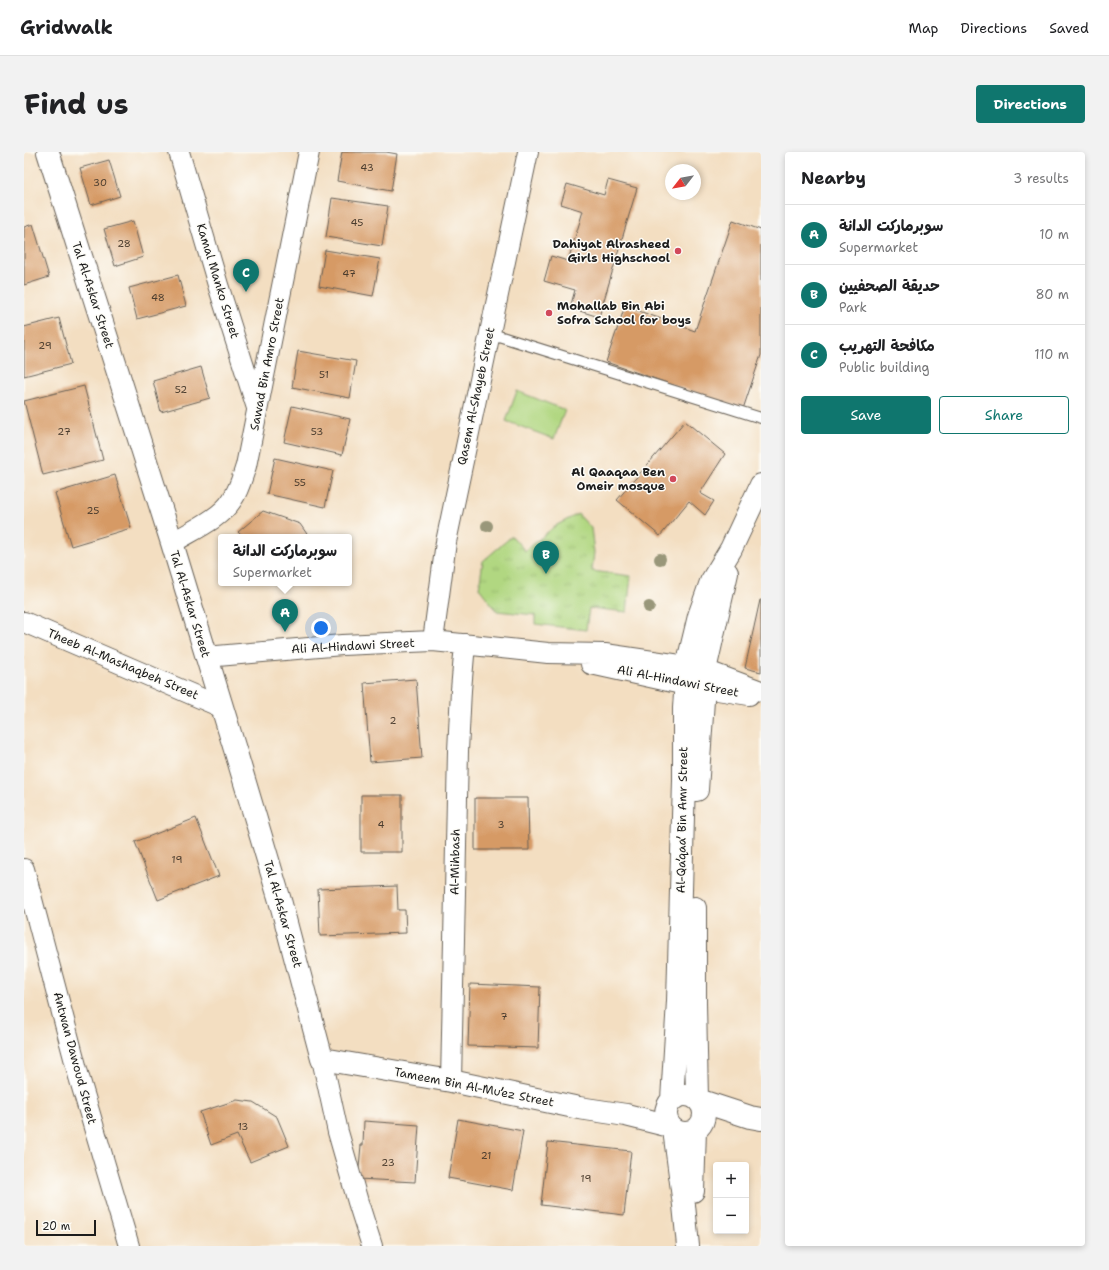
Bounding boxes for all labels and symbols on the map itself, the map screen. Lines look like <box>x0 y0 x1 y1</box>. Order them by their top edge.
house number: 43 <box>360 161 374 174</box>
north arrow <box>665 164 701 200</box>
house number: 30 <box>93 176 107 189</box>
house number: 45 <box>351 216 363 229</box>
street label: Kamal Manko Street <box>193 221 243 341</box>
place label: Dahiyat Alrasheed Girls Highschool <box>553 236 670 266</box>
house number: 28 <box>117 237 131 250</box>
street label: Tal Al-Askar Street <box>68 240 118 350</box>
marker: Dahiyat Alrasheed Girls Highschool <box>673 246 683 256</box>
pin: C <box>233 259 259 292</box>
house number: 47 <box>342 267 356 280</box>
house number: 48 <box>151 291 165 304</box>
street label: Sawad Bin Amro Street <box>246 296 288 432</box>
place label: Mohallab Bin Abi Sofra School for boys <box>557 298 691 328</box>
marker: Mohallab Bin Abi Sofra School for boys <box>544 308 554 318</box>
street label: Qasem Al-Shayeb Street <box>454 326 498 466</box>
house number: 29 <box>38 339 52 352</box>
house number: 51 <box>319 368 329 381</box>
house number: 52 <box>175 383 187 396</box>
house number: 27 <box>57 425 71 438</box>
house number: 53 <box>311 425 323 438</box>
place label: Al Qaaqaa Ben Omeir mosque <box>571 464 665 494</box>
marker: Al Qaaqaa Ben Omeir mosque <box>668 474 678 484</box>
house number: 55 <box>294 476 306 489</box>
house number: 25 <box>87 504 99 517</box>
pin: B <box>533 541 559 574</box>
street label: Tal Al-Askar Street <box>166 548 214 660</box>
pin: A <box>272 599 298 632</box>
your location <box>311 618 331 638</box>
street label: Theeb Al-Mashaqbeh Street <box>45 625 201 703</box>
street label: Ali Al-Hindawi Street <box>291 635 415 657</box>
street label: Ali Al-Hindawi Street <box>616 661 740 701</box>
house number: 2 <box>390 714 397 727</box>
street label: Al-Qa’qaa’ Bin Amr Street <box>673 746 691 894</box>
house number: 4 <box>378 818 385 831</box>
house number: 3 <box>498 818 505 831</box>
street label: Al-Mihbash <box>446 829 464 895</box>
house number: 19 <box>172 853 182 866</box>
street label: Tal Al-Askar Street <box>260 858 306 970</box>
street label: Antwan Dawoud Street <box>50 990 100 1126</box>
house number: 7 <box>501 1010 508 1023</box>
street label: Tameem Bin Al-Mu’ez Street <box>393 1064 555 1110</box>
house number: 13 <box>238 1120 248 1133</box>
house number: 21 <box>481 1149 491 1162</box>
house number: 23 <box>381 1156 395 1169</box>
house number: 19 <box>581 1172 591 1185</box>
scale bar <box>36 1218 96 1237</box>

